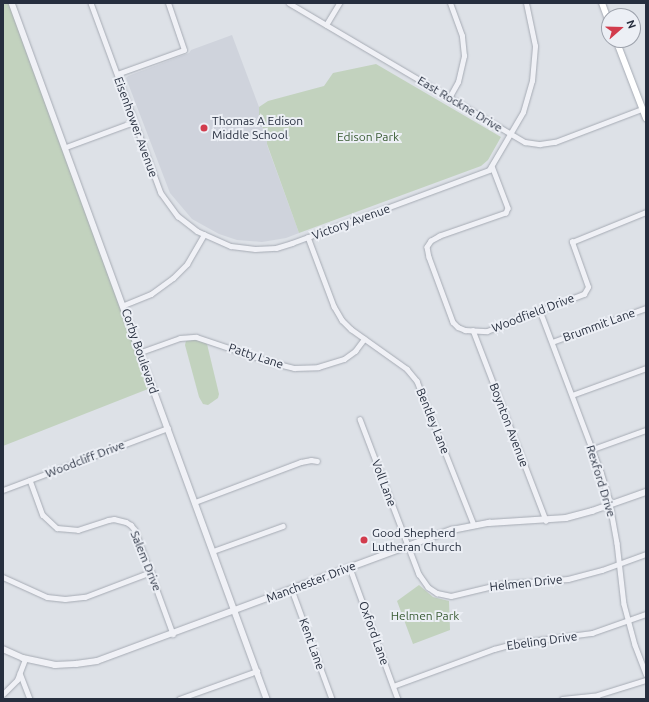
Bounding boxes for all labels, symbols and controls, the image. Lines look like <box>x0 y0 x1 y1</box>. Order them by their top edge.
north arrow <box>601 8 641 48</box>
text: N <box>624 18 638 30</box>
street label: East Rockne Drive <box>415 73 505 135</box>
street label: Eisenhower Avenue <box>111 75 161 179</box>
place label: Thomas A Edison Middle School <box>212 114 303 142</box>
marker: Thomas A Edison Middle School <box>199 123 209 133</box>
park label: Edison Park <box>337 130 399 144</box>
street label: Victory Avenue <box>310 201 392 243</box>
street label: Woodfield Drive <box>490 291 576 335</box>
street label: Brummit Lane <box>561 305 637 345</box>
street label: Corby Boulevard <box>119 306 161 396</box>
street label: Patty Lane <box>227 340 285 372</box>
street label: Boynton Avenue <box>486 381 532 469</box>
street label: Bentley Lane <box>413 386 453 456</box>
street label: Woodcliff Drive <box>43 437 127 481</box>
street label: Rexford Drive <box>583 443 619 519</box>
street label: Voll Lane <box>368 458 400 508</box>
place label: Good Shepherd Lutheran Church <box>372 526 461 554</box>
street label: Salem Drive <box>127 529 165 593</box>
marker: Good Shepherd Lutheran Church <box>359 535 369 545</box>
street label: Manchester Drive <box>264 558 358 606</box>
street label: Helmen Drive <box>489 572 563 594</box>
street label: Oxford Lane <box>356 599 392 667</box>
park label: Helmen Park <box>391 609 459 623</box>
street label: Kent Lane <box>296 616 328 672</box>
street label: Ebeling Drive <box>506 629 578 653</box>

